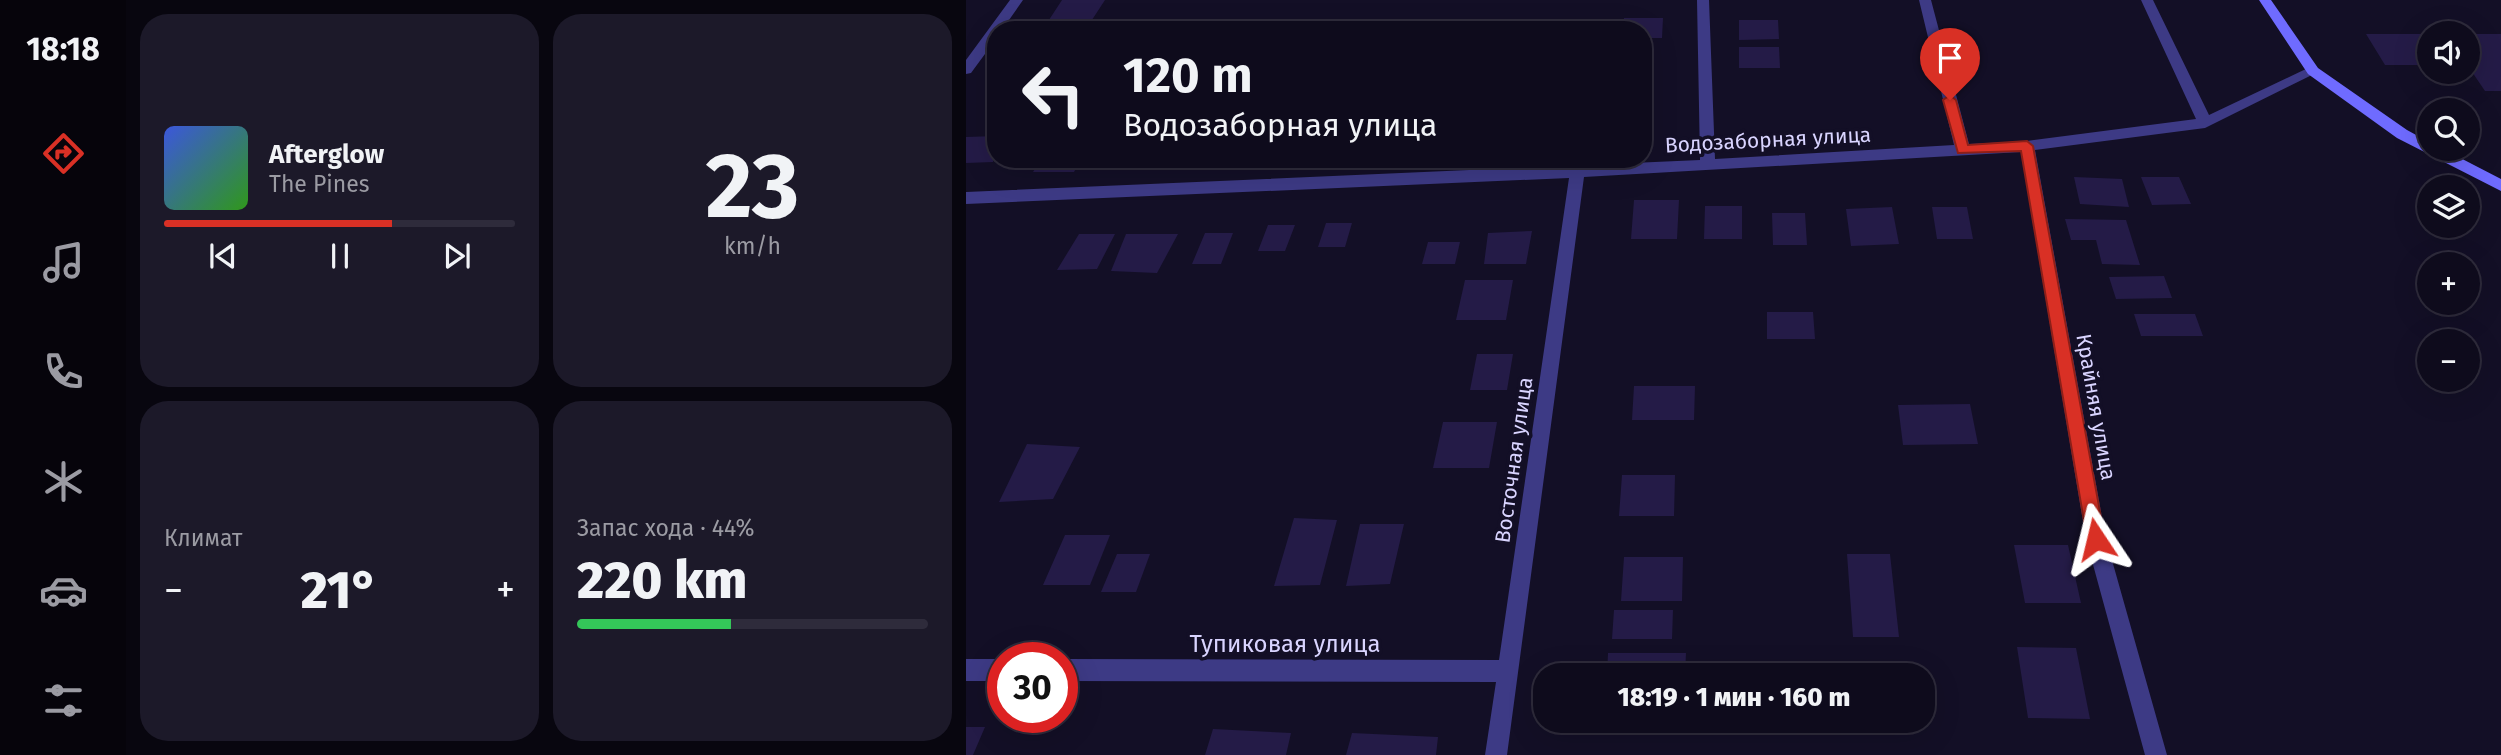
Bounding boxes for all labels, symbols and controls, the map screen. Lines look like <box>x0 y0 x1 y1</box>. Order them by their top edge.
map controls <box>2417 21 2480 392</box>
button: sound <box>2417 21 2480 84</box>
pin <box>1920 28 1980 100</box>
text: 18:18 <box>26 30 100 68</box>
icon: arrive <box>1931 39 1969 77</box>
text: 120 m <box>1123 46 1253 105</box>
icon: left <box>1008 49 1099 140</box>
button: search <box>2417 98 2480 161</box>
text: Водозаборная улица <box>1123 106 1437 144</box>
street label: Водозаборная улица <box>1664 122 1872 158</box>
icon: directions <box>39 129 88 178</box>
text: 23 <box>706 132 799 241</box>
text: Afterglow <box>269 139 384 170</box>
text: The Pines <box>269 170 370 198</box>
button: layers <box>2417 175 2480 238</box>
text: km/h <box>724 232 781 260</box>
icon: previous <box>204 237 242 275</box>
icon: pause <box>321 237 359 275</box>
icon: next <box>438 237 476 275</box>
icon: music <box>39 238 88 287</box>
button: + <box>2417 252 2480 315</box>
button: − <box>2417 329 2480 392</box>
street label: Крайняя улица <box>2070 332 2122 482</box>
icon: phone <box>39 347 88 396</box>
street label: Восточная улица <box>1489 375 1539 545</box>
icon: climate <box>39 457 88 506</box>
position arrow <box>2059 502 2133 576</box>
text: Запас хода · 44% <box>577 514 754 542</box>
text: Климат <box>164 524 242 552</box>
text: 220 km <box>577 549 747 612</box>
text: 21° <box>301 559 378 622</box>
icon: car <box>39 566 88 615</box>
text: − <box>164 567 183 613</box>
text: + <box>496 567 515 613</box>
street label: Тупиковая улица <box>1190 630 1380 658</box>
speed limit sign: 30 <box>987 642 1078 733</box>
icon: filters <box>39 676 88 725</box>
text: 18:19 · 1 мин · 160 m <box>1618 682 1851 713</box>

